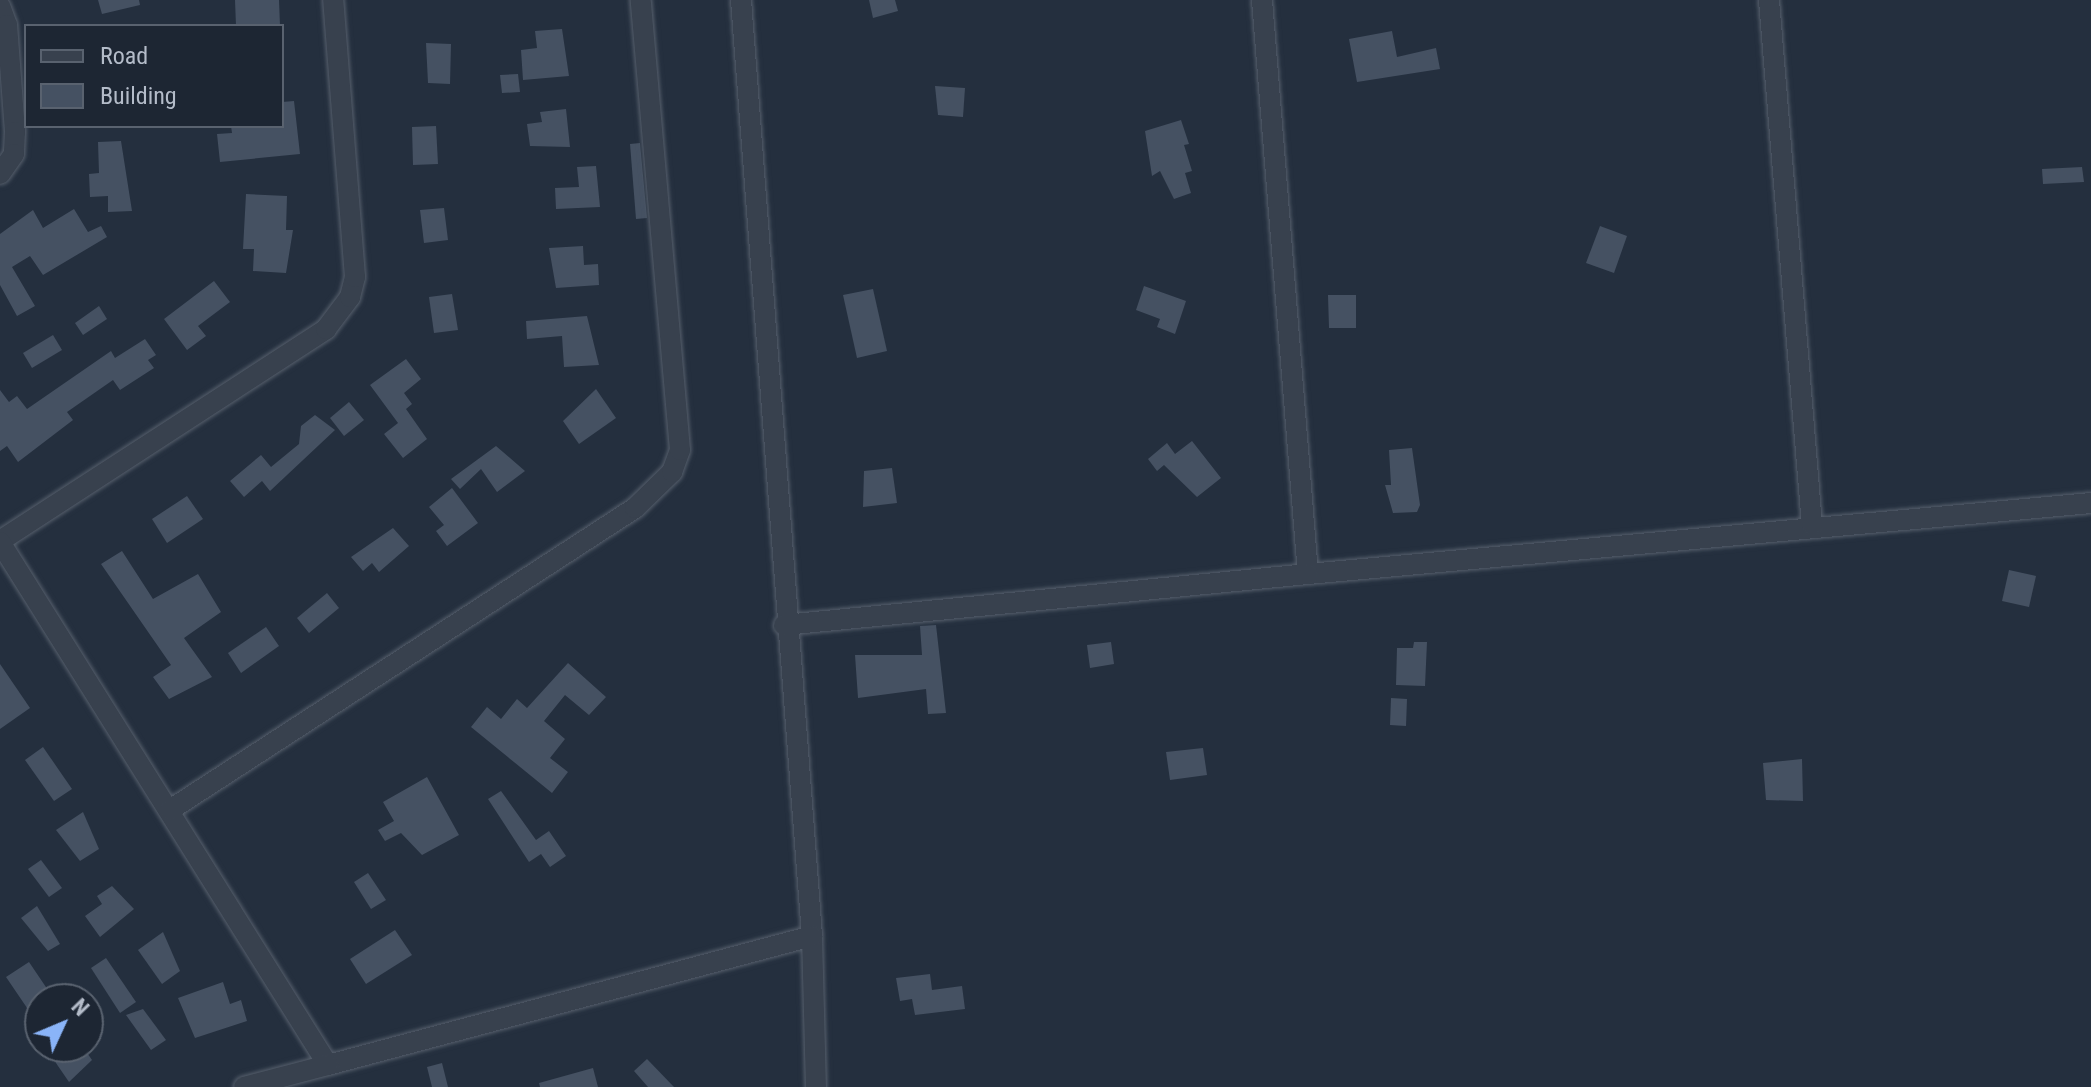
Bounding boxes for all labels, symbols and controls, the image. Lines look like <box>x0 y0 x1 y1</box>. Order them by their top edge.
legend <box>24 24 284 128</box>
text: Road <box>100 42 148 70</box>
text: Building <box>100 82 177 110</box>
north arrow <box>24 983 104 1063</box>
text: N <box>67 994 94 1021</box>

